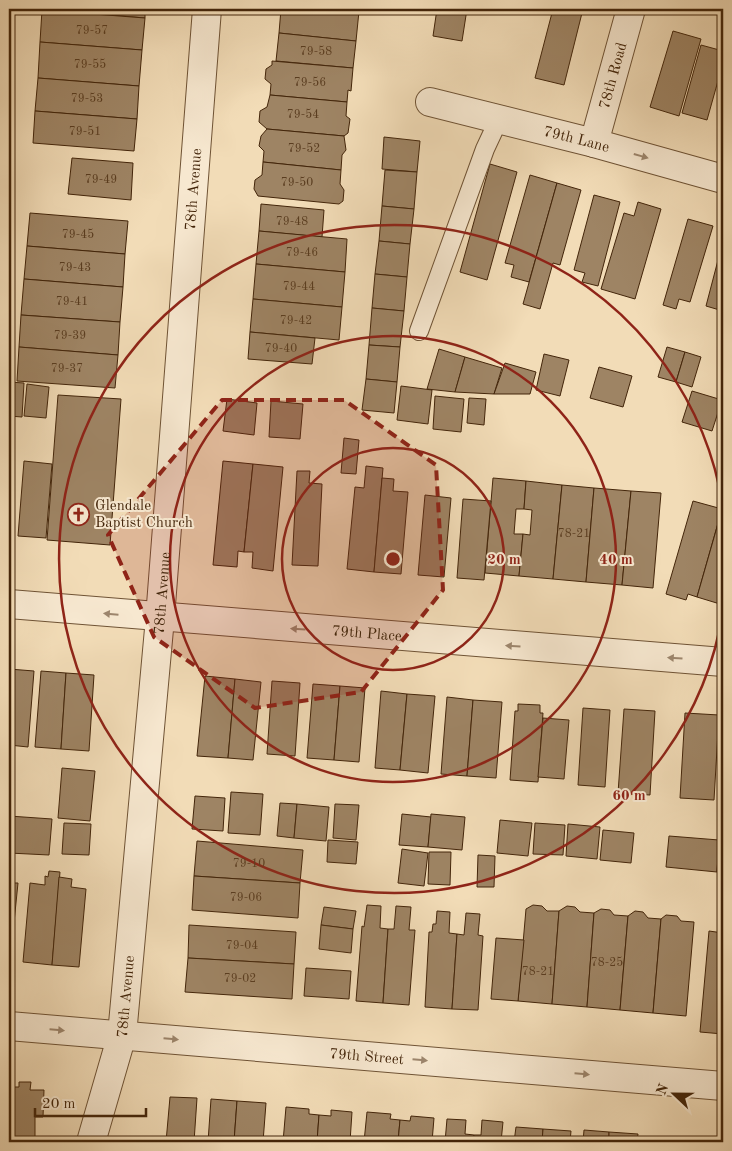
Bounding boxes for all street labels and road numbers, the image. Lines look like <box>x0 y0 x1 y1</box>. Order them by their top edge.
street label: 78th Road <box>598 41 630 111</box>
street label: 79th Lane <box>542 125 611 156</box>
street label: 78th Avenue <box>184 148 205 231</box>
street label: 78th Avenue <box>153 551 174 635</box>
street label: 79th Place <box>331 624 402 645</box>
street label: 78th Avenue <box>116 955 138 1039</box>
street label: 79th Street <box>329 1047 405 1068</box>

